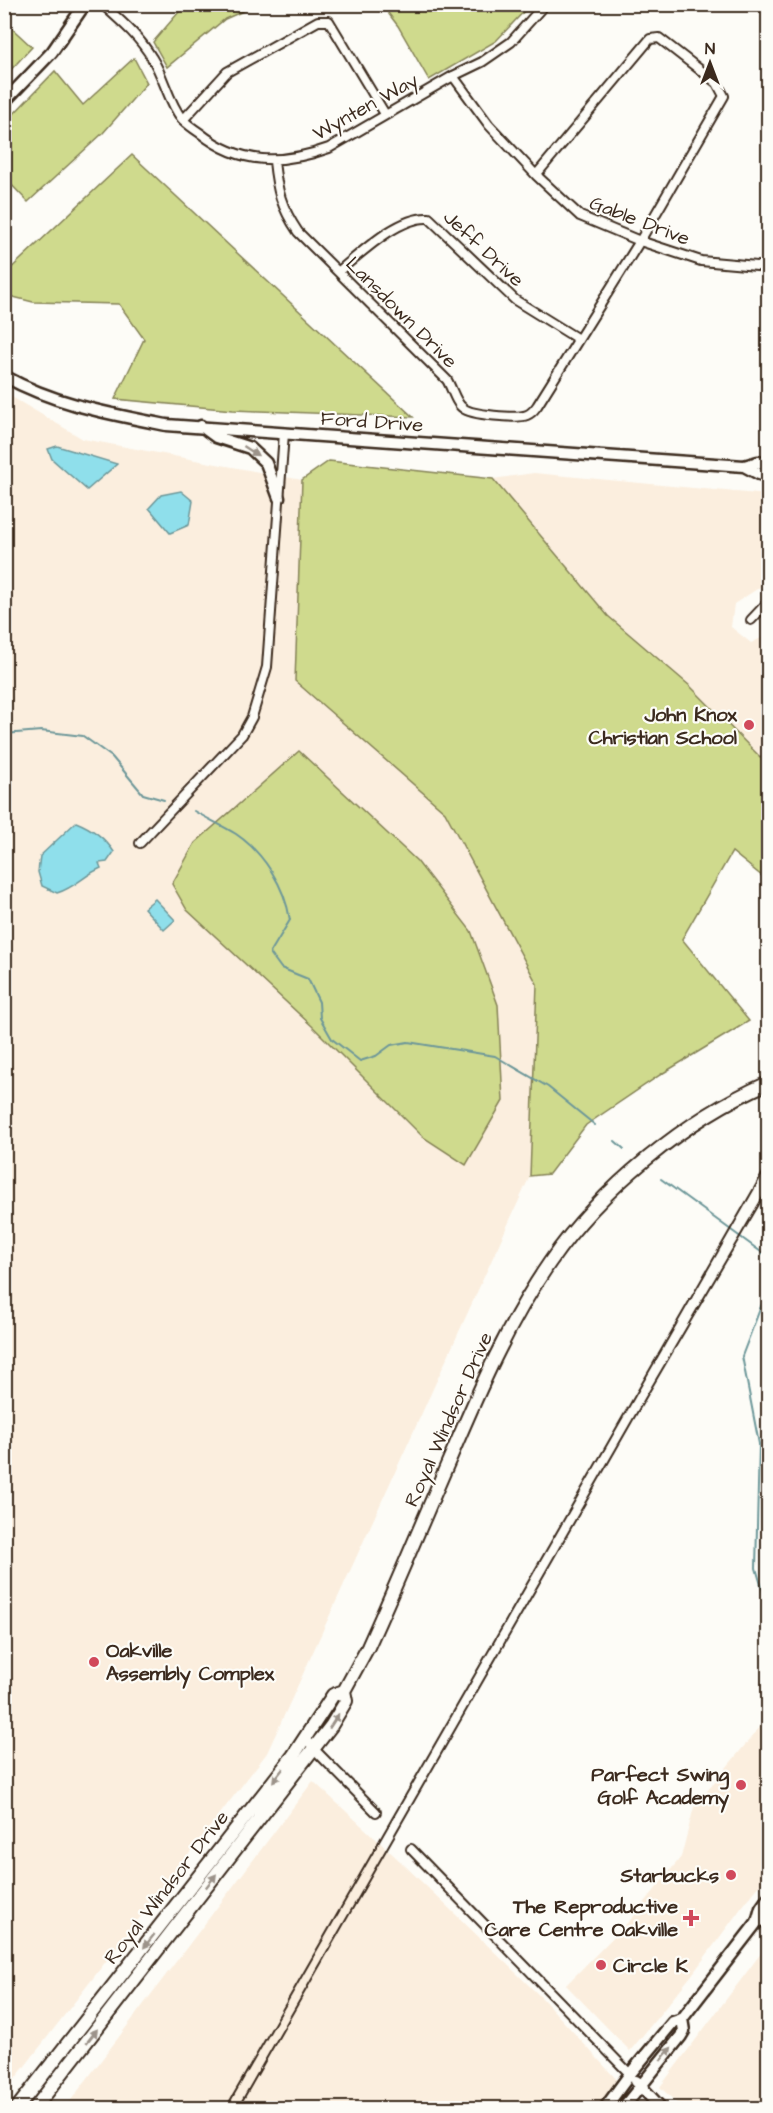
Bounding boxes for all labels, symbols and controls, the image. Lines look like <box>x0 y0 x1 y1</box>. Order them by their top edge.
north arrow <box>680 33 740 93</box>
text: N <box>705 38 715 60</box>
street label: Wynten Way <box>308 66 424 148</box>
street label: Gable Drive <box>585 189 694 253</box>
street label: Jeff Drive <box>437 204 530 294</box>
street label: Lansdown Drive <box>339 250 464 375</box>
street label: Ford Drive <box>320 404 424 440</box>
one-way arrow <box>242 445 259 456</box>
place label: John Knox Christian School <box>588 701 738 752</box>
marker: John Knox Christian School <box>742 718 756 732</box>
street label: Royal Windsor Drive <box>398 1327 501 1512</box>
place label: Oakville Assembly Complex <box>106 1637 275 1689</box>
marker: Oakville Assembly Complex <box>87 1655 101 1669</box>
one-way arrow <box>328 1713 339 1729</box>
place label: Parfect Swing Golf Academy <box>591 1761 730 1813</box>
one-way arrow <box>272 1767 284 1783</box>
marker: Parfect Swing Golf Academy <box>734 1778 748 1792</box>
street label: Royal Windsor Drive <box>98 1805 237 1971</box>
place label: Starbucks <box>619 1862 719 1890</box>
marker: Starbucks <box>724 1868 738 1882</box>
one-way arrow <box>205 1874 217 1889</box>
place label: The Reproductive Care Centre Oakville <box>485 1893 678 1944</box>
marker: The Reproductive Care Centre Oakville <box>682 1909 700 1927</box>
one-way arrow <box>143 1933 155 1948</box>
place label: Circle K <box>613 1952 689 1980</box>
marker: Circle K <box>594 1958 608 1972</box>
one-way arrow <box>86 2028 98 2043</box>
one-way arrow <box>659 2047 672 2062</box>

